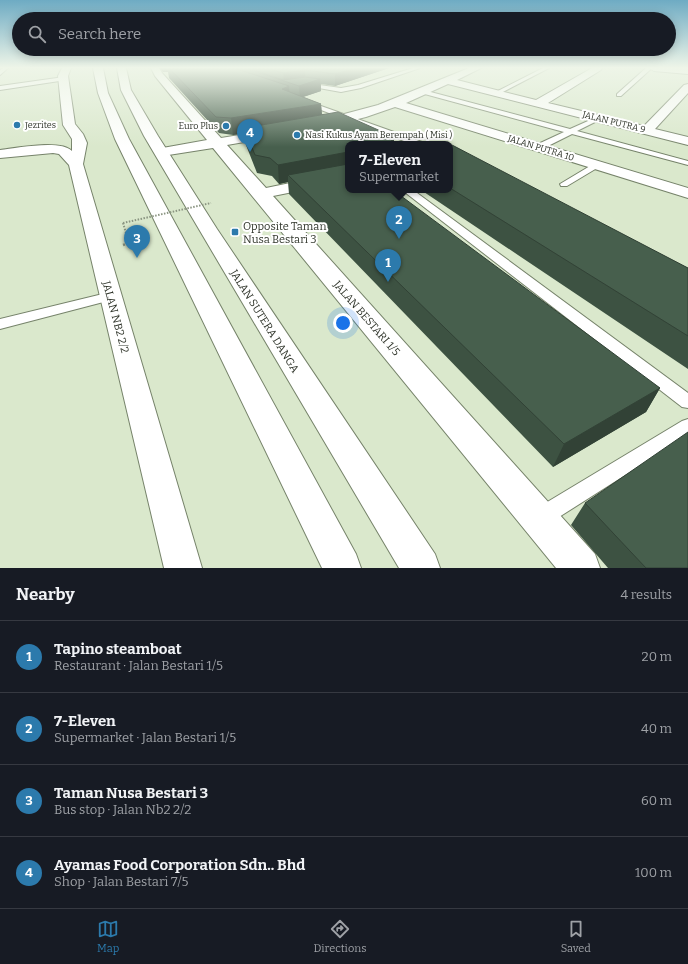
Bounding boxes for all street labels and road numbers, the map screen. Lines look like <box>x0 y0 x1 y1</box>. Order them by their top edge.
street label: JALAN PUTRA 9 <box>580 109 647 135</box>
street label: JALAN PUTRA 10 <box>506 133 576 163</box>
street label: JALAN SUTERA DANGA <box>227 266 302 375</box>
street label: JALAN BESTARI 1/5 <box>330 278 403 358</box>
street label: JALAN NB2 2/2 <box>99 279 131 355</box>

